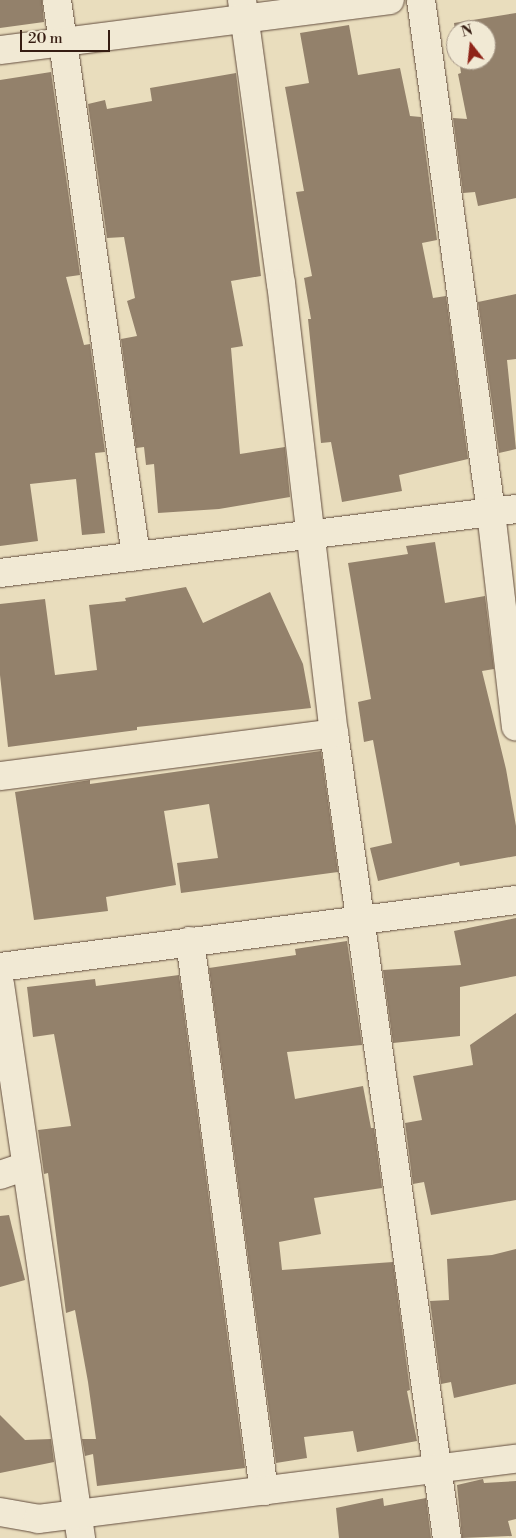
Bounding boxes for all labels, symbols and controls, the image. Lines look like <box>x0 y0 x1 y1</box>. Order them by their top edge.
scale bar <box>22 20 112 52</box>
north arrow <box>446 20 496 70</box>
text: N <box>459 21 475 42</box>
text: 20 m <box>28 29 63 48</box>

